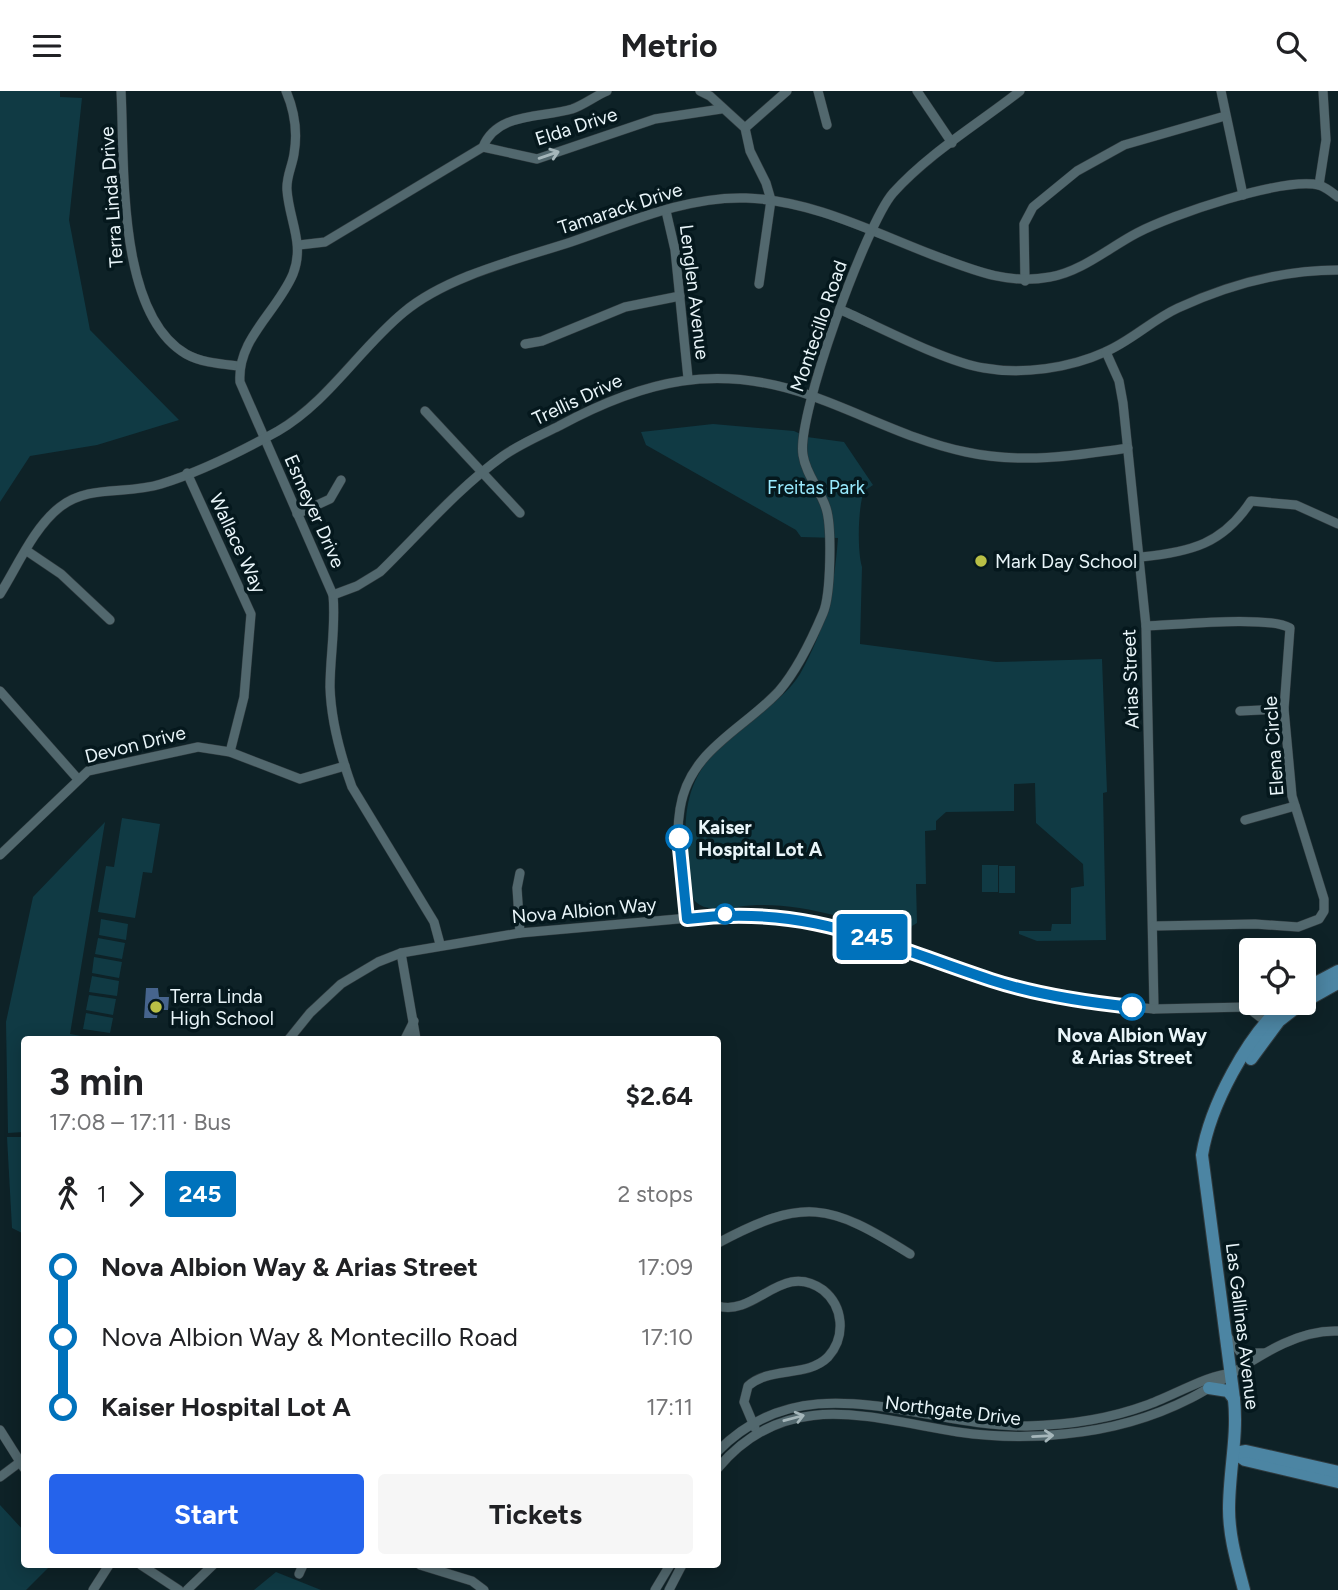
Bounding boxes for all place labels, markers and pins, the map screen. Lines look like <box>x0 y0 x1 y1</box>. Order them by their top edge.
place label: Mark Day School <box>995 550 1137 573</box>
marker: Mark Day School <box>973 553 989 569</box>
place label: Kaiser Hospital Lot A <box>698 816 823 861</box>
marker: Kaiser Hospital Lot A <box>666 825 692 851</box>
unlabelled marker <box>715 904 735 924</box>
place label: Terra Linda High School <box>170 985 274 1030</box>
marker: Nova Albion Way & Arias Street <box>1119 994 1145 1020</box>
marker: Terra Linda High School <box>148 999 164 1015</box>
place label: Nova Albion Way & Arias Street <box>1057 1024 1207 1069</box>

